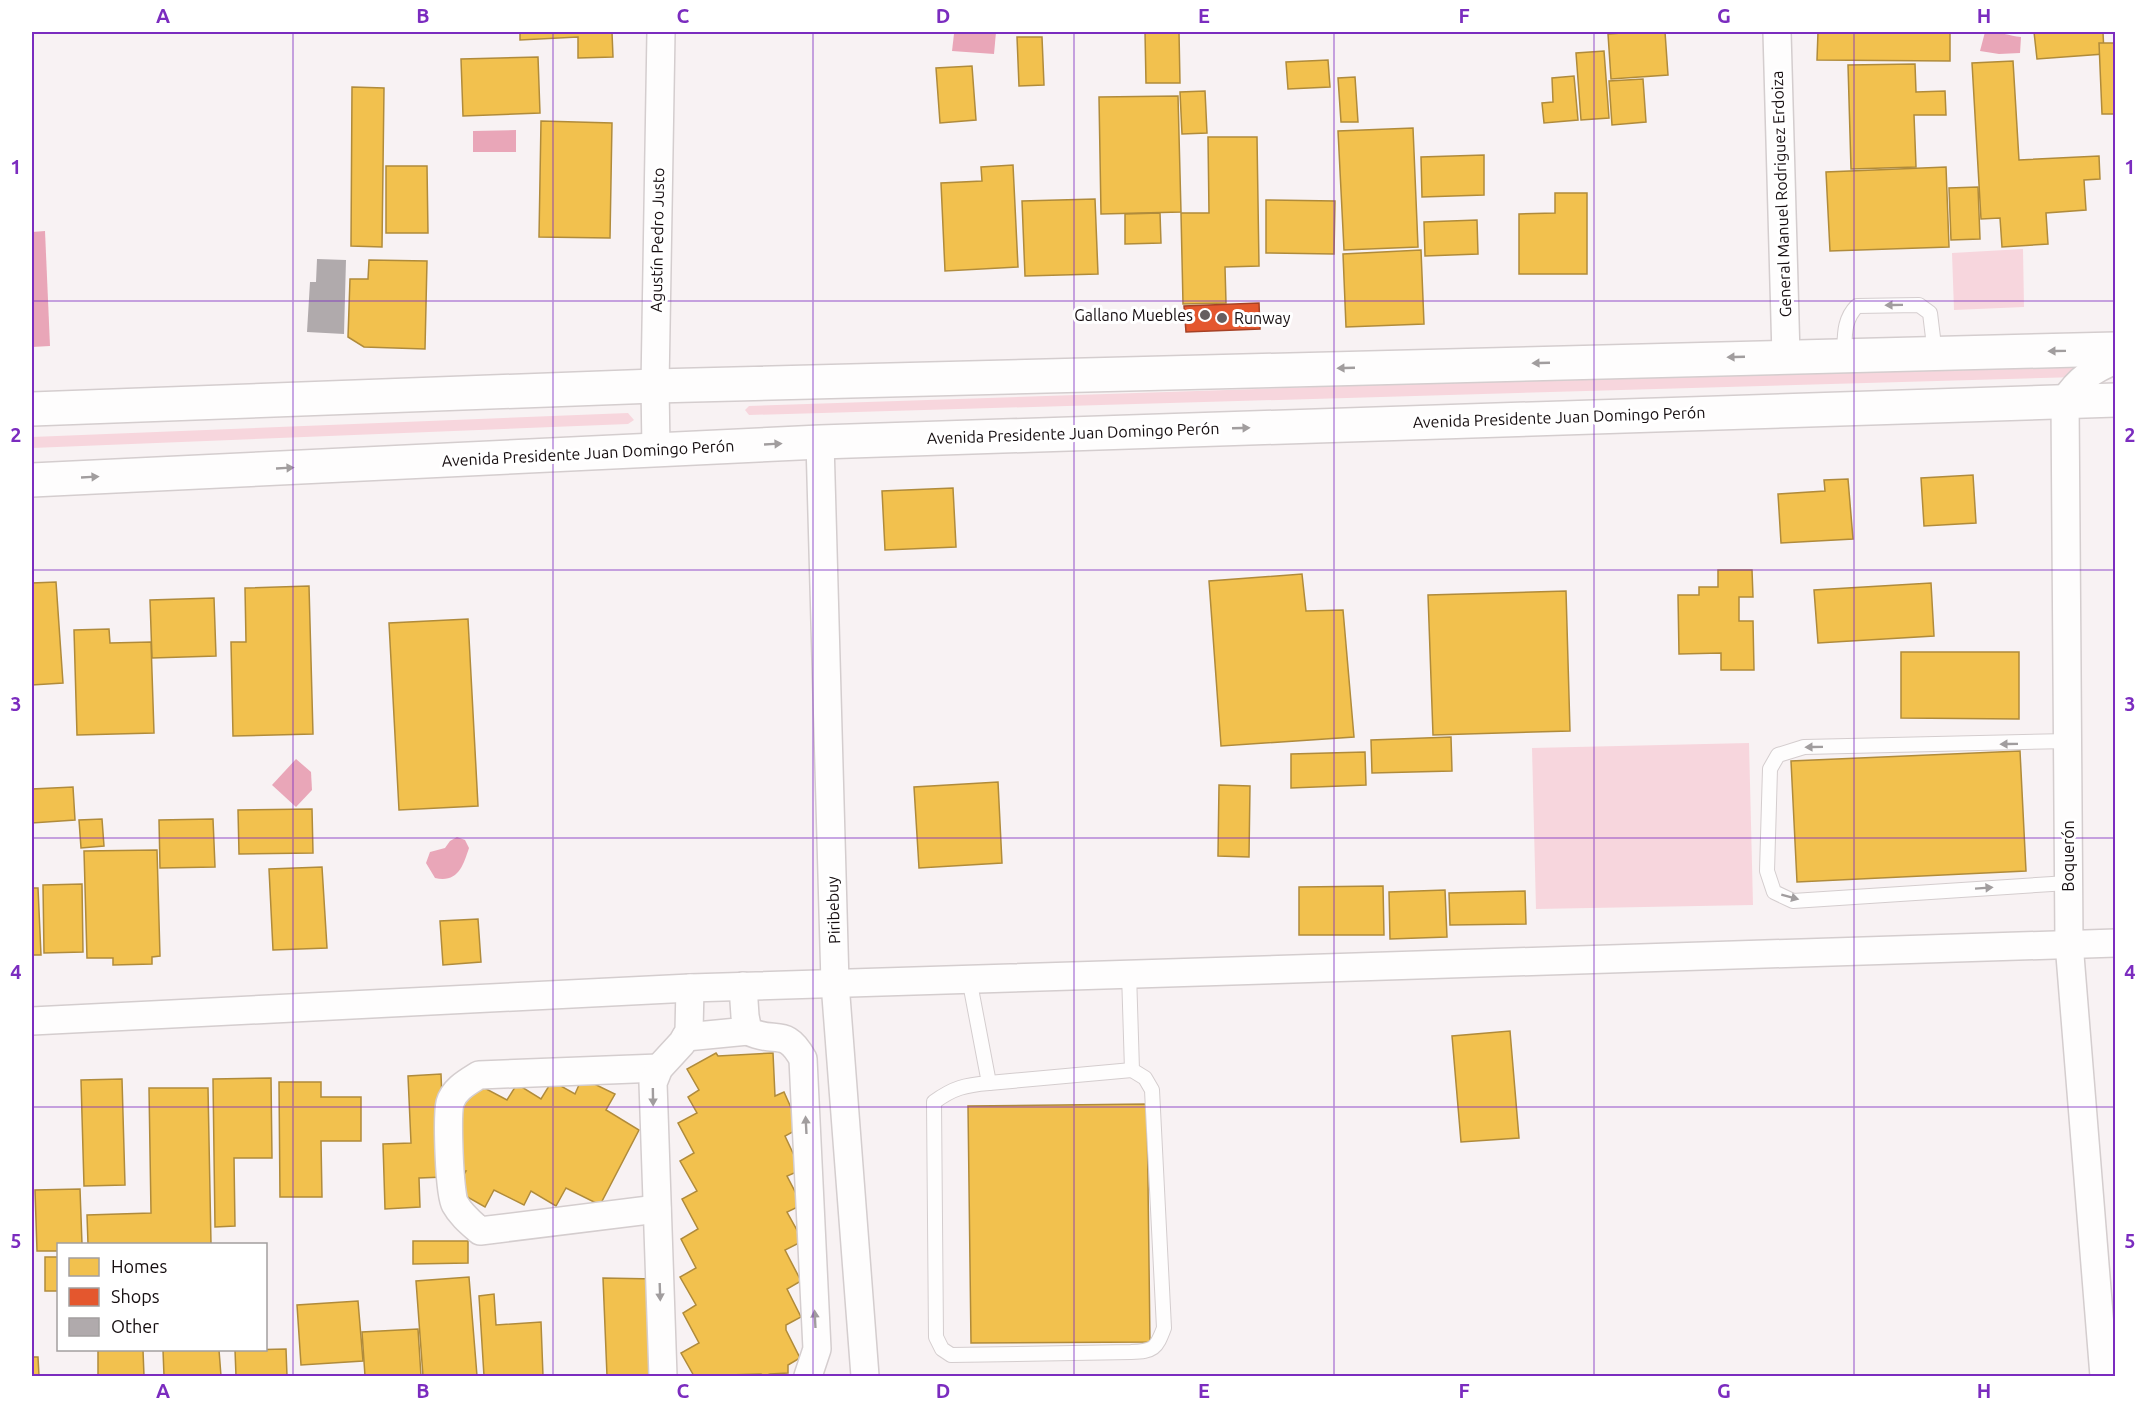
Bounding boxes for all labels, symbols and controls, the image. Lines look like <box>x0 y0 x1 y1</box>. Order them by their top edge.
text: A <box>156 4 170 27</box>
text: B <box>416 4 430 27</box>
text: C <box>677 4 690 27</box>
text: D <box>936 4 950 27</box>
text: E <box>1198 4 1210 27</box>
text: F <box>1458 4 1470 27</box>
text: G <box>1717 4 1731 27</box>
text: H <box>1977 4 1991 27</box>
street label: General Manuel Rodriguez Erdoiza <box>1768 70 1794 318</box>
text: 1 <box>10 155 22 178</box>
text: 1 <box>2124 155 2136 178</box>
street label: Agustín Pedro Justo <box>647 167 667 313</box>
one-way arrow <box>1885 300 1904 310</box>
place label: Gallano Muebles <box>1074 306 1193 324</box>
marker: Gallano Muebles <box>1198 308 1212 322</box>
place label: Runway <box>1234 309 1291 327</box>
marker: Runway <box>1215 311 1229 325</box>
one-way arrow <box>2048 347 2067 356</box>
one-way arrow <box>1727 353 1746 362</box>
one-way arrow <box>1532 358 1551 367</box>
one-way arrow <box>1337 363 1356 372</box>
street label: Avenida Presidente Juan Domingo Perón <box>1412 403 1706 431</box>
street label: Avenida Presidente Juan Domingo Perón <box>926 419 1220 447</box>
text: 2 <box>10 423 22 446</box>
one-way arrow <box>1231 423 1250 432</box>
text: 2 <box>2124 423 2136 446</box>
street label: Avenida Presidente Juan Domingo Perón <box>441 436 735 470</box>
one-way arrow <box>764 439 783 448</box>
one-way arrow <box>275 463 294 472</box>
one-way arrow <box>80 473 99 482</box>
text: 3 <box>10 692 22 715</box>
text: 3 <box>2124 692 2136 715</box>
one-way arrow <box>2000 739 2019 749</box>
one-way arrow <box>1805 742 1824 752</box>
street label: Boquerón <box>2059 820 2077 892</box>
street label: Piribebuy <box>823 876 843 944</box>
one-way arrow <box>1974 883 1993 893</box>
one-way arrow <box>1781 893 1799 903</box>
text: 4 <box>10 960 22 983</box>
text: 4 <box>2124 960 2136 983</box>
one-way arrow <box>648 1087 658 1106</box>
one-way arrow <box>802 1115 811 1134</box>
text: 5 <box>10 1229 22 1252</box>
text: 5 <box>2124 1229 2136 1252</box>
legend <box>57 1243 267 1351</box>
text: Homes <box>111 1256 168 1276</box>
one-way arrow <box>656 1282 665 1301</box>
text: Shops <box>111 1286 160 1306</box>
one-way arrow <box>811 1310 820 1329</box>
text: Other <box>111 1316 159 1336</box>
text: A <box>156 1379 170 1402</box>
text: B <box>416 1379 430 1402</box>
text: C <box>677 1379 690 1402</box>
text: D <box>936 1379 950 1402</box>
text: E <box>1198 1379 1210 1402</box>
text: F <box>1458 1379 1470 1402</box>
text: G <box>1717 1379 1731 1402</box>
text: H <box>1977 1379 1991 1402</box>

